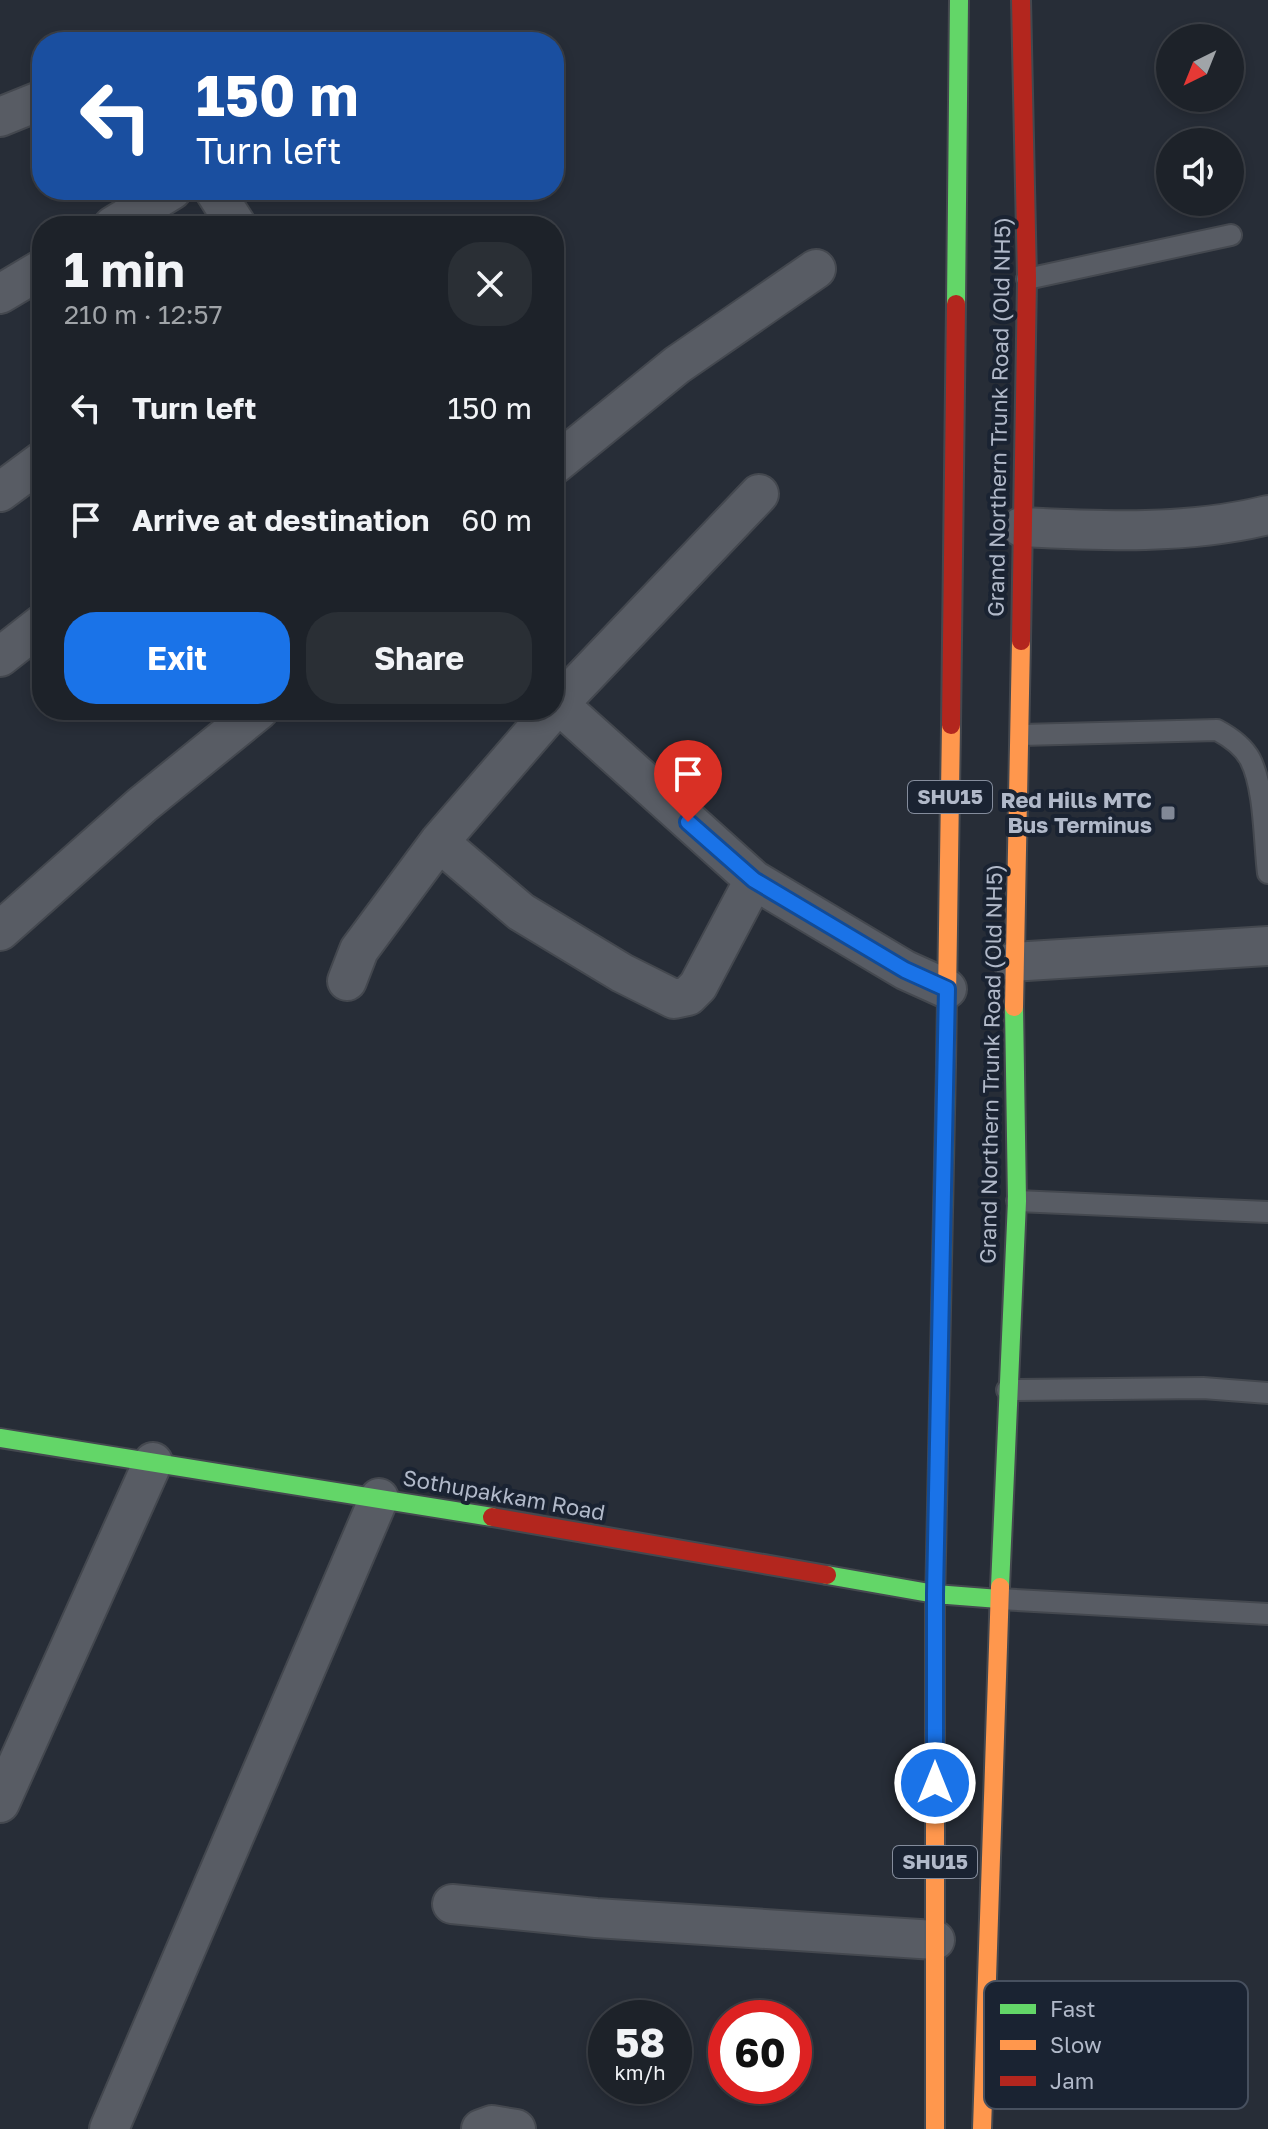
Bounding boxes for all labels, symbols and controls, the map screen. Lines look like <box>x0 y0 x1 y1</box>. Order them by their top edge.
north arrow <box>1156 24 1244 112</box>
map controls <box>1156 24 1244 216</box>
text: 150 m <box>196 61 358 128</box>
icon: left <box>64 64 168 168</box>
button: sound <box>1156 128 1244 216</box>
text: Turn left <box>196 129 342 172</box>
street label: Grand Northern Trunk Road (Old NH5) <box>982 217 1015 617</box>
text: 1 min <box>64 240 185 298</box>
button: close <box>448 242 532 326</box>
text: 210 m · 12:57 <box>64 299 222 330</box>
icon: left <box>64 386 108 430</box>
text: Turn left <box>132 390 257 426</box>
text: 150 m <box>447 390 532 426</box>
icon: arrive <box>64 498 108 542</box>
text: Arrive at destination <box>132 502 429 538</box>
text: 60 m <box>461 502 532 538</box>
button: Exit <box>64 612 290 704</box>
button: Share <box>306 612 532 704</box>
pin <box>654 740 722 822</box>
icon: arrive <box>666 752 710 796</box>
road number: SHU15 <box>908 781 992 813</box>
place label: Red Hills MTC Bus Terminus <box>1000 786 1152 838</box>
marker: Red Hills MTC Bus Terminus <box>1159 804 1177 822</box>
street label: Grand Northern Trunk Road (Old NH5) <box>974 864 1007 1264</box>
street label: Sothupakkam Road <box>401 1463 607 1526</box>
position arrow <box>893 1741 977 1825</box>
road number: SHU15 <box>893 1846 977 1878</box>
legend <box>984 1981 1248 2109</box>
text: Fast <box>1050 1995 1096 2022</box>
speed limit sign: 60 <box>708 2000 812 2104</box>
text: 58 <box>615 2018 665 2066</box>
text: Slow <box>1050 2031 1102 2058</box>
text: km/h <box>615 2060 665 2084</box>
text: Jam <box>1050 2067 1094 2094</box>

